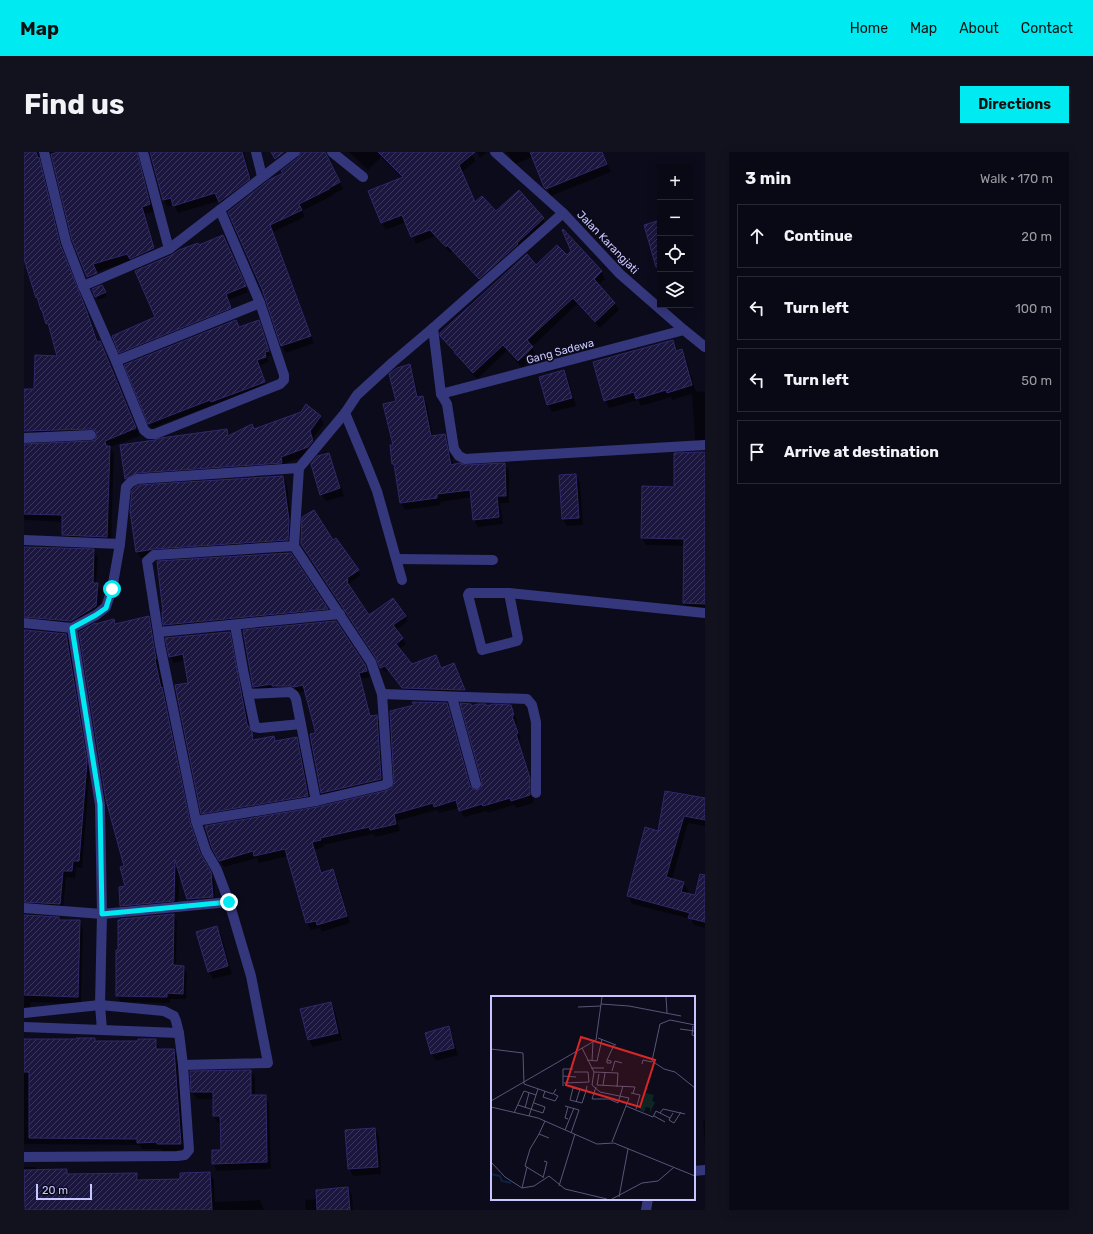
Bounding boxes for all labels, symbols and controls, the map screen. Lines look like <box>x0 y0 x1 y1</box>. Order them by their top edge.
text: Map <box>20 17 59 40</box>
text: Home <box>850 20 888 37</box>
text: Map <box>910 20 937 37</box>
text: About <box>959 20 999 37</box>
text: Contact <box>1021 20 1073 37</box>
button: Directions <box>960 86 1069 123</box>
text: Find us <box>24 88 124 121</box>
map controls <box>657 164 693 308</box>
button: + <box>657 164 693 200</box>
text: 3 min <box>745 168 791 188</box>
text: Walk · 170 m <box>980 171 1053 186</box>
button: − <box>657 200 693 236</box>
street label: Jalan Karangjati <box>574 208 641 277</box>
icon: ahead <box>746 225 768 247</box>
text: Continue <box>784 227 853 245</box>
text: 20 m <box>1021 229 1052 244</box>
button: locate <box>657 236 693 272</box>
button: layers <box>657 272 693 308</box>
icon: left <box>746 297 768 319</box>
text: Turn left <box>784 299 849 317</box>
text: 100 m <box>1015 301 1052 316</box>
street label: Gang Sadewa <box>525 336 595 367</box>
icon: left <box>746 369 768 391</box>
text: Turn left <box>784 371 849 389</box>
text: 50 m <box>1021 373 1052 388</box>
icon: arrive <box>746 441 768 463</box>
text: Arrive at destination <box>784 443 939 461</box>
route start <box>103 580 121 598</box>
route end <box>220 893 238 911</box>
inset map <box>491 996 695 1200</box>
scale bar <box>36 1182 92 1201</box>
text: 20 m <box>42 1184 68 1197</box>

